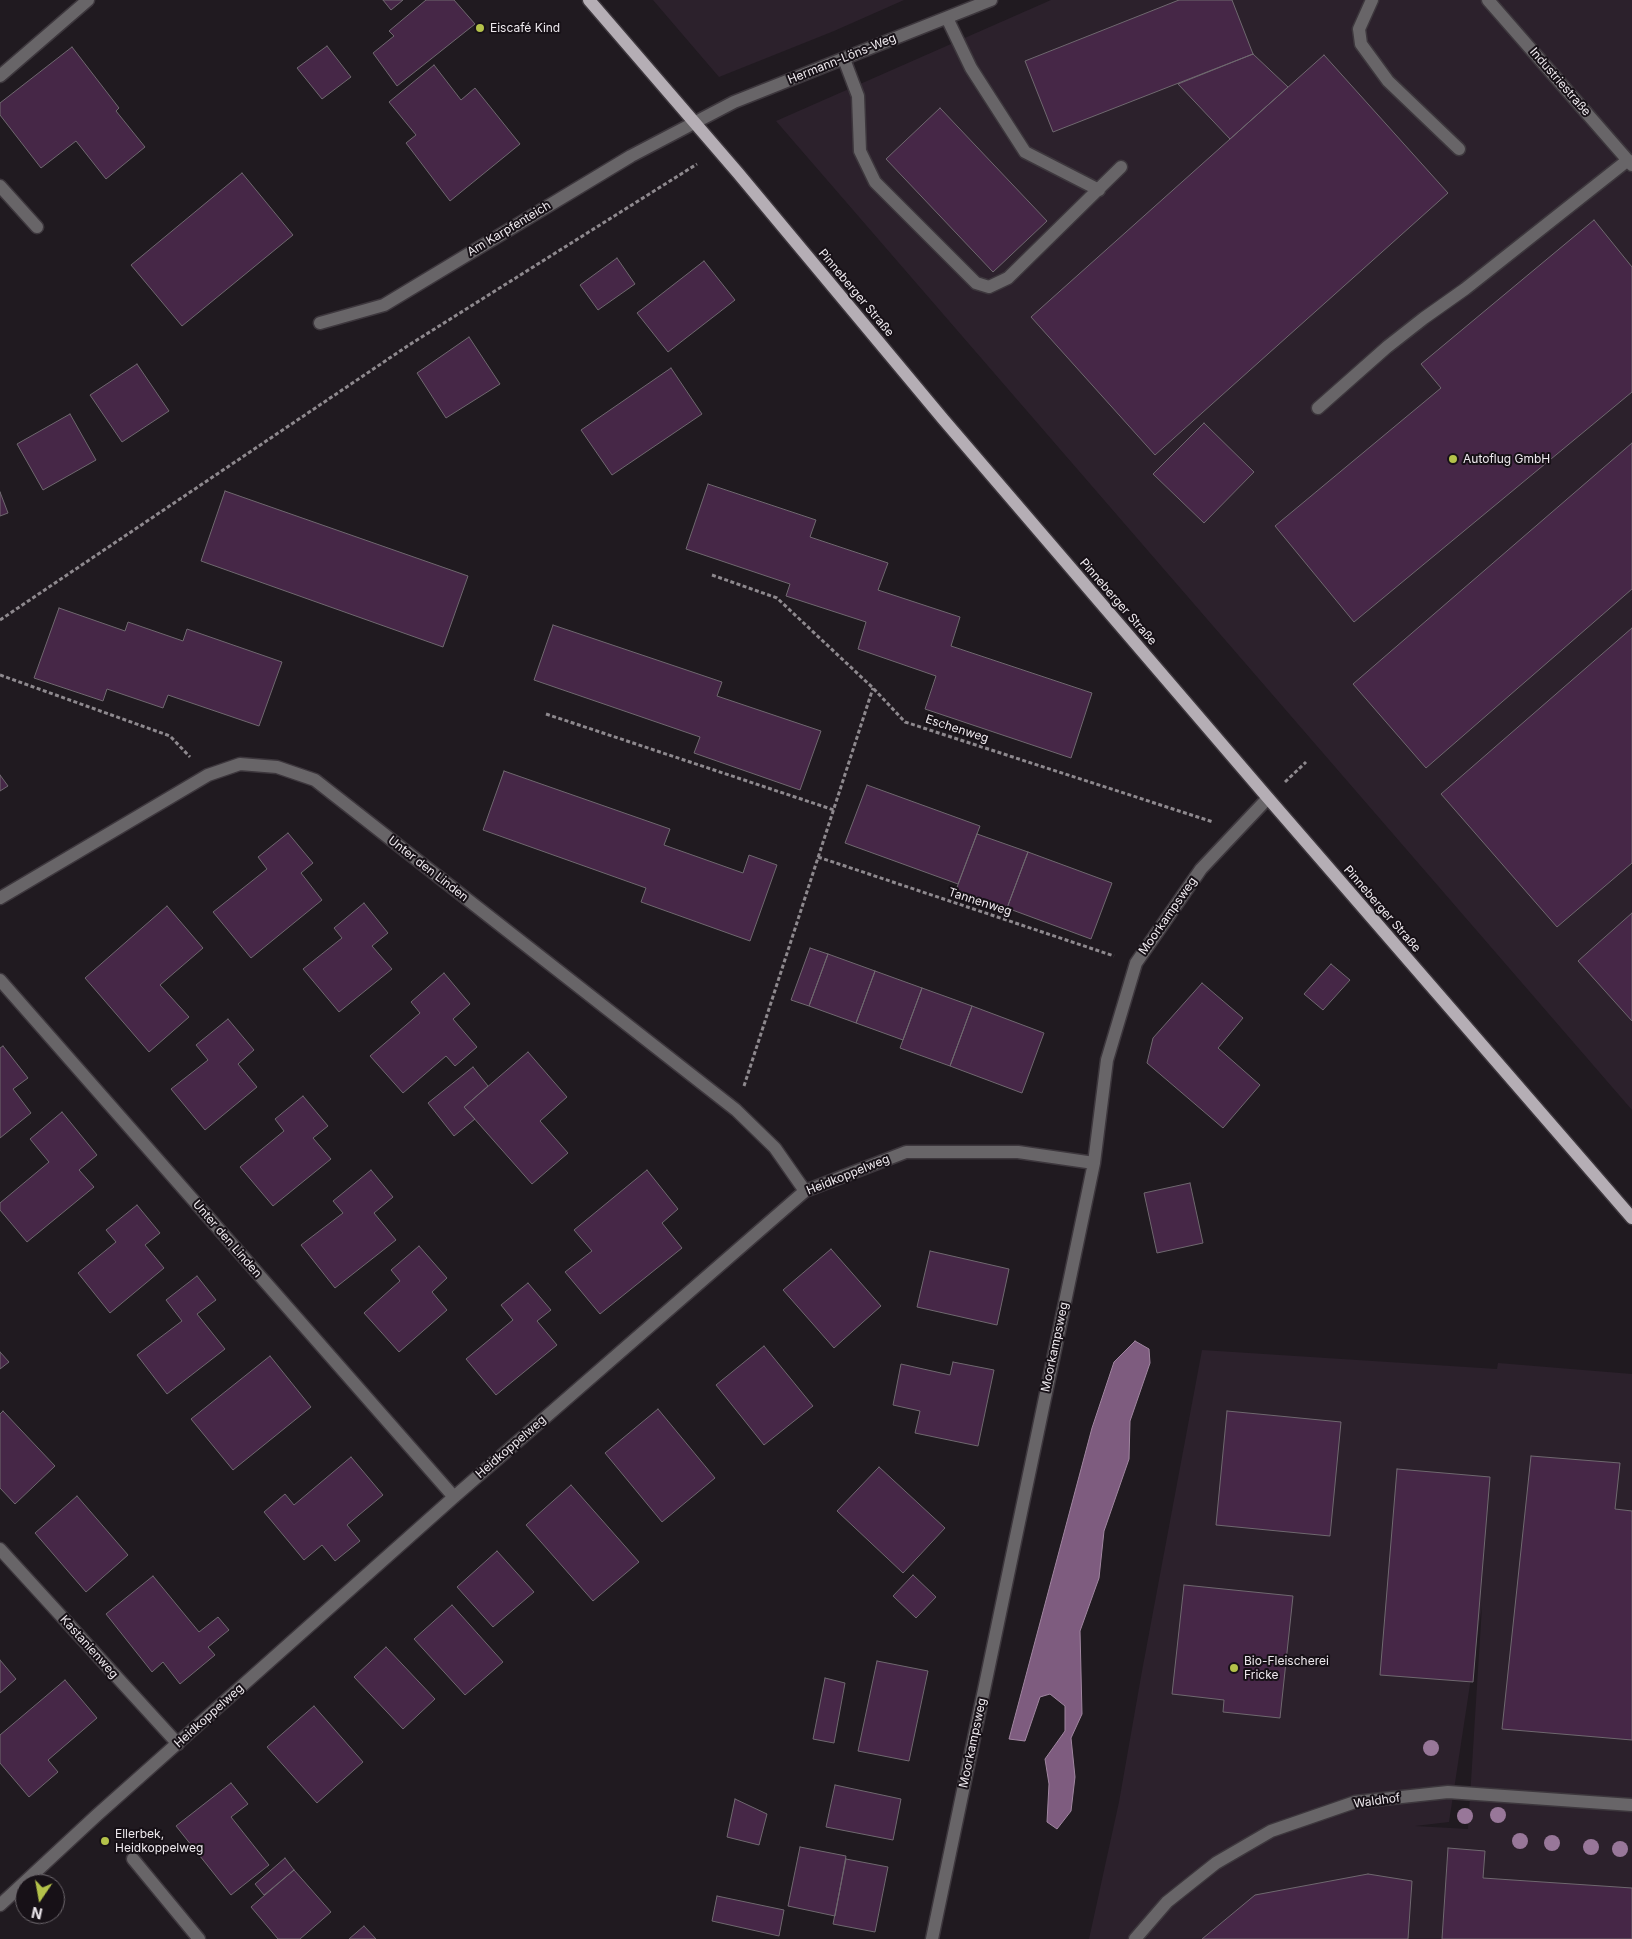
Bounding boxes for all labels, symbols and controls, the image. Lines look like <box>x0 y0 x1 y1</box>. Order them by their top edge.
place label: Eiscafé Kind <box>490 21 560 35</box>
marker: Eiscafé Kind <box>474 22 486 34</box>
street label: Hermann-Löns-Weg <box>786 31 898 87</box>
street label: Industriestraße <box>1527 45 1593 119</box>
street label: Am Karpfenteich <box>465 198 553 260</box>
street label: Pinneberger Straße <box>815 246 897 340</box>
place label: Autoflug GmbH <box>1463 452 1550 466</box>
marker: Autoflug GmbH <box>1447 453 1459 465</box>
street label: Pinneberger Straße <box>1077 556 1159 648</box>
street label: Eschenweg <box>924 712 990 746</box>
street label: Unter den Linden <box>385 833 471 905</box>
street label: Pinneberger Straße <box>1341 863 1423 955</box>
street label: Moorkampsweg <box>1136 874 1200 958</box>
street label: Tannenweg <box>946 885 1014 919</box>
street label: Heidkoppelweg <box>804 1152 892 1198</box>
street label: Unter den Linden <box>190 1197 264 1281</box>
street label: Moorkampsweg <box>1038 1301 1072 1393</box>
street label: Heidkoppelweg <box>473 1413 549 1481</box>
street label: Kastanienweg <box>57 1612 121 1682</box>
place label: Bio-Fleischerei Fricke <box>1244 1654 1329 1682</box>
marker: Bio-Fleischerei Fricke <box>1228 1662 1240 1674</box>
street label: Heidkoppelweg <box>171 1681 247 1751</box>
street label: Moorkampsweg <box>956 1697 990 1789</box>
street label: Waldhof <box>1353 1791 1401 1811</box>
place label: Ellerbek, Heidkoppelweg <box>115 1827 203 1855</box>
marker: Ellerbek, Heidkoppelweg <box>99 1835 111 1847</box>
north arrow <box>15 1874 65 1924</box>
text: N <box>30 1904 44 1923</box>

